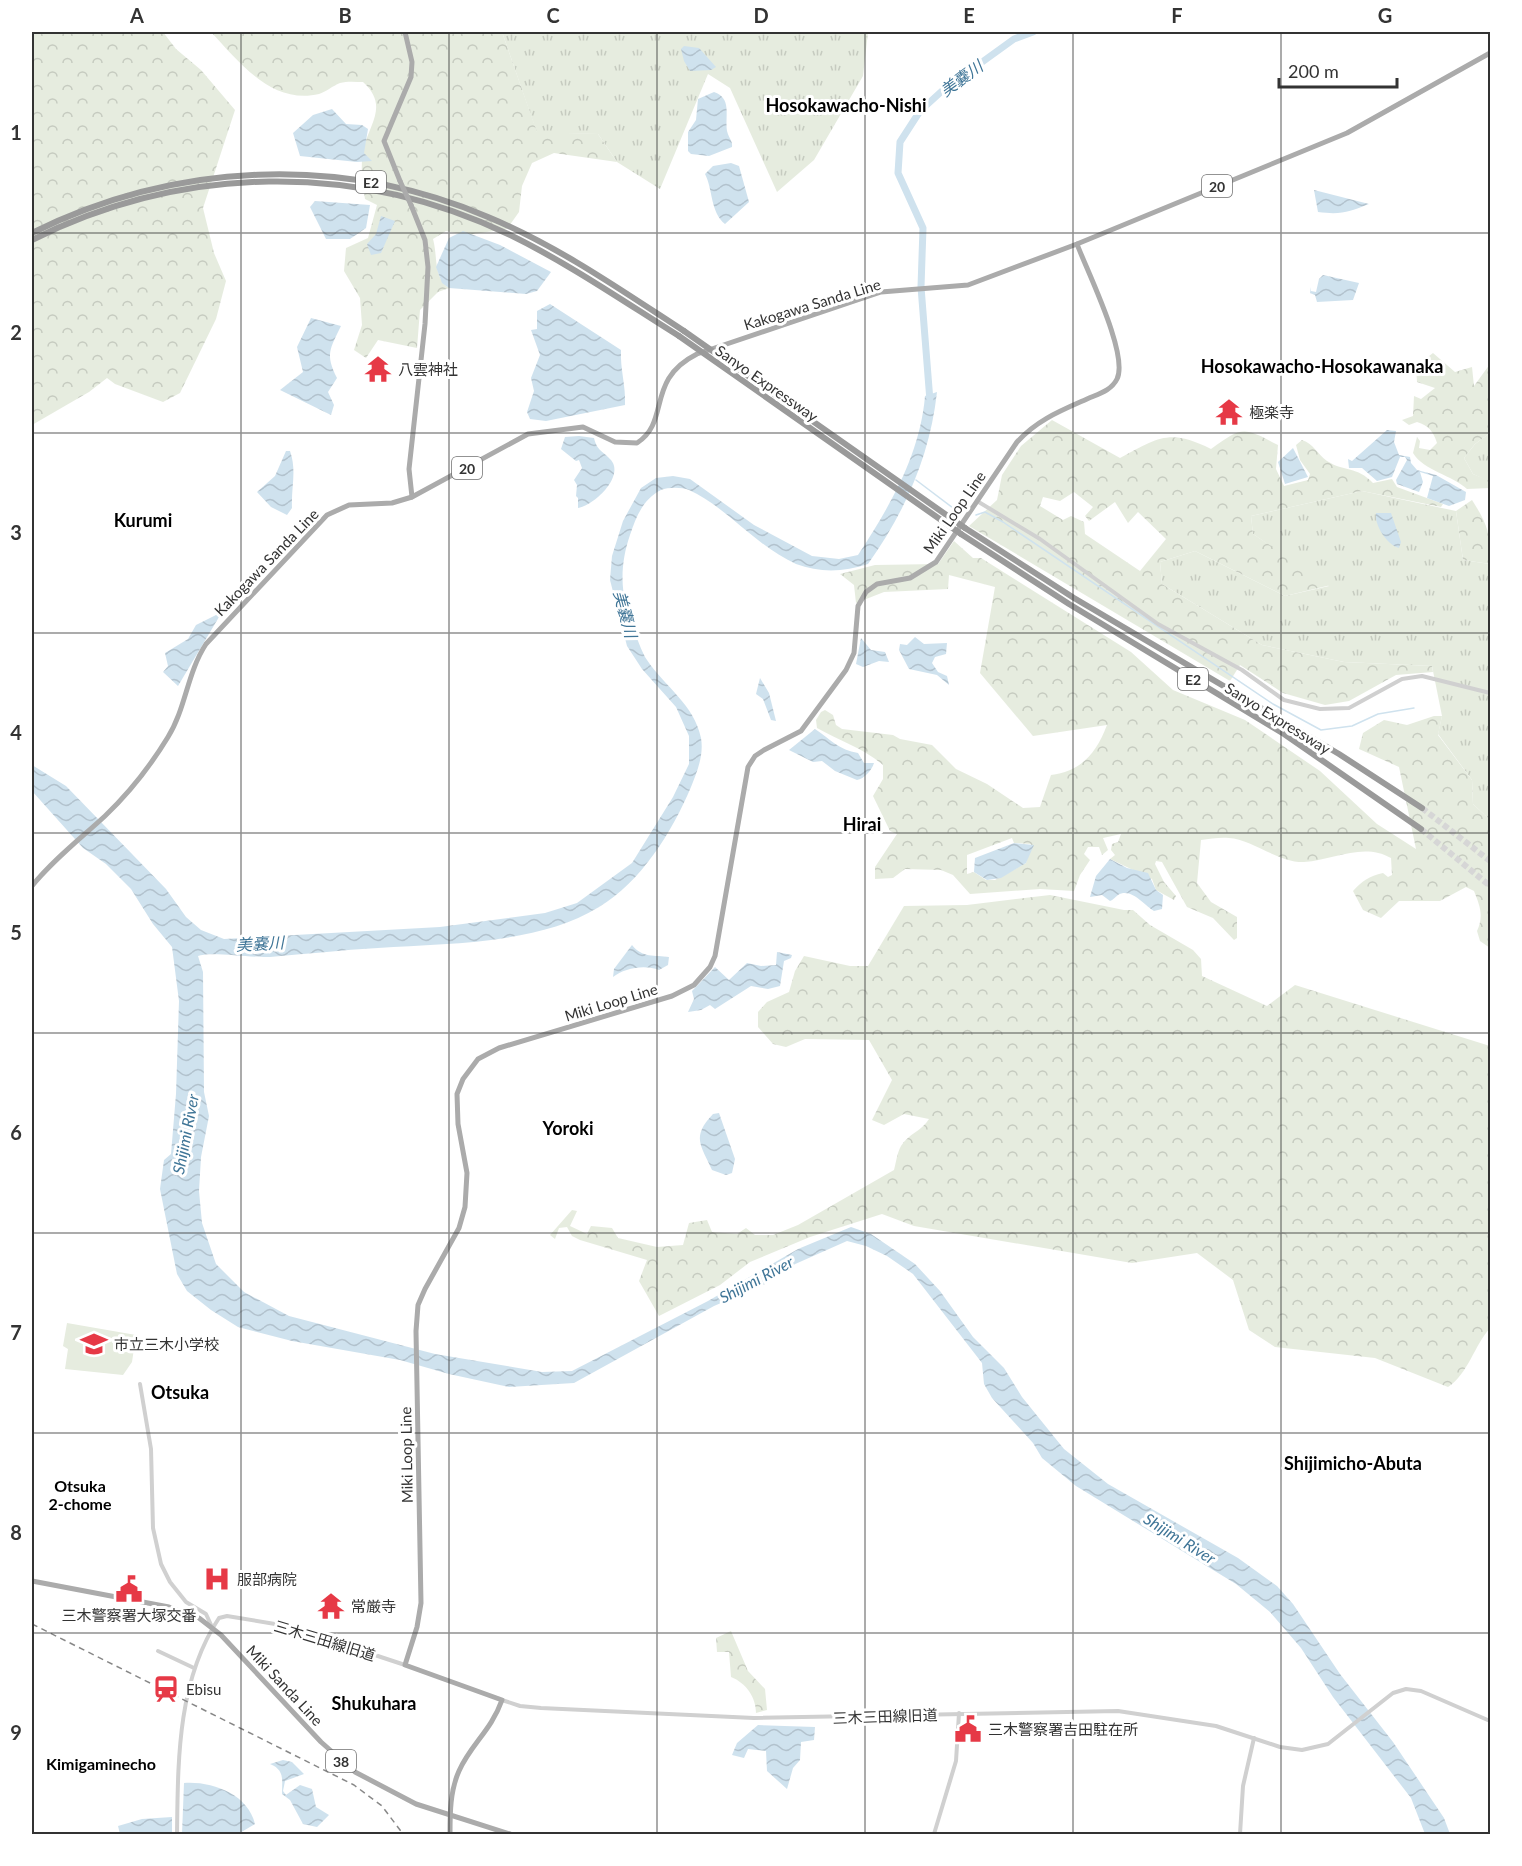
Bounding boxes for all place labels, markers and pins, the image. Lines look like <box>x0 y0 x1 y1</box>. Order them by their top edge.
temple icon: 八雲神社 <box>363 354 393 384</box>
place label: 八雲神社 <box>398 360 458 378</box>
temple icon: 極楽寺 <box>1214 397 1244 427</box>
place label: 極楽寺 <box>1249 403 1294 421</box>
school or university icon: 市立三木小学校 <box>79 1329 109 1359</box>
place label: 市立三木小学校 <box>114 1335 219 1353</box>
hospital icon: 服部病院 <box>202 1564 232 1594</box>
place label: 服部病院 <box>237 1570 297 1588</box>
public building icon: 三木警察署大塚交番 <box>114 1574 144 1604</box>
temple icon: 常厳寺 <box>316 1591 346 1621</box>
place label: 常厳寺 <box>351 1597 396 1615</box>
place label: 三木警察署大塚交番 <box>61 1606 197 1624</box>
station icon: Ebisu <box>151 1674 181 1704</box>
place label: Ebisu <box>186 1680 221 1698</box>
public building icon: 三木警察署吉田駐在所 <box>953 1714 983 1744</box>
place label: 三木警察署吉田駐在所 <box>988 1720 1138 1738</box>

